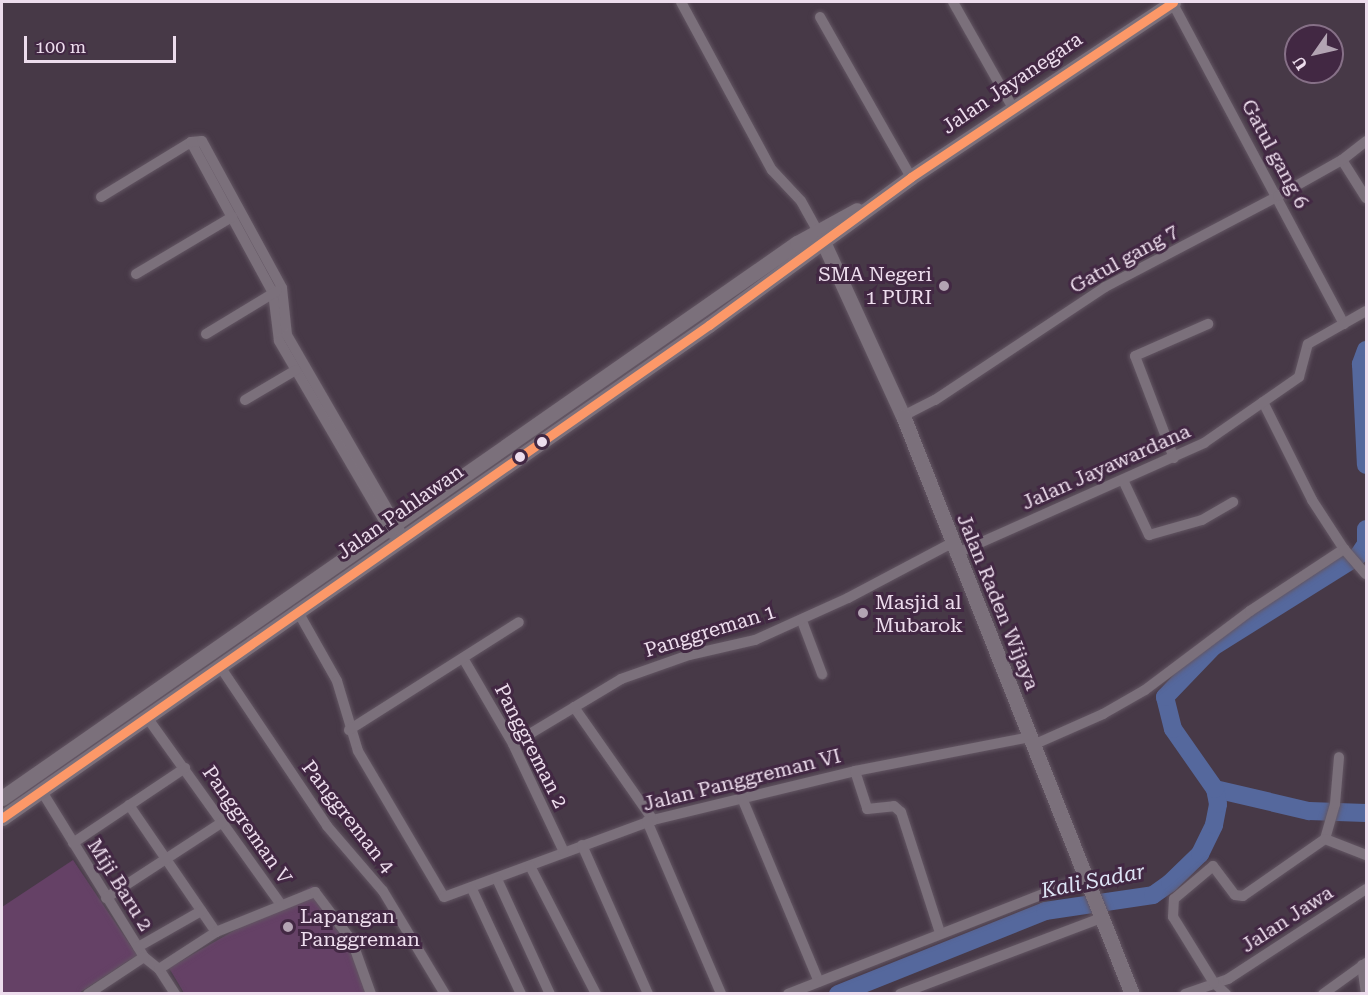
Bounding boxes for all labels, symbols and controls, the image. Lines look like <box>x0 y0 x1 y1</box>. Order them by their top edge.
scale bar <box>27 24 178 62</box>
north arrow <box>1284 24 1344 84</box>
street label: Jalan Jayanegara <box>937 27 1087 139</box>
text: 100 m <box>35 36 86 57</box>
text: U <box>1289 53 1312 74</box>
street label: Gatul gang 6 <box>1236 95 1314 213</box>
street label: Gatul gang 7 <box>1066 219 1182 299</box>
place label: SMA Negeri 1 PURI <box>818 262 932 309</box>
marker: SMA Negeri 1 PURI <box>937 279 951 293</box>
street label: Jalan Jayawardana <box>1018 419 1194 515</box>
unlabelled marker <box>536 436 548 448</box>
unlabelled marker <box>514 451 526 463</box>
street label: Jalan Pahlawan <box>332 459 468 565</box>
street label: Jalan Raden Wijaya <box>952 510 1044 694</box>
place label: Masjid al Mubarok <box>875 590 963 637</box>
street label: Panggreman 1 <box>641 600 779 662</box>
marker: Masjid al Mubarok <box>856 606 870 620</box>
street label: Panggreman 2 <box>489 680 573 812</box>
street label: Jalan Panggreman VI <box>641 744 843 816</box>
street label: Panggreman 4 <box>297 756 399 878</box>
street label: Panggreman V <box>197 761 297 889</box>
street label: Miji Baru 2 <box>82 835 158 935</box>
water label: Kali Sadar <box>1039 859 1147 903</box>
street label: Jalan Jawa <box>1236 880 1338 958</box>
place label: Lapangan Panggreman <box>300 904 420 951</box>
marker: Lapangan Panggreman <box>281 920 295 934</box>

